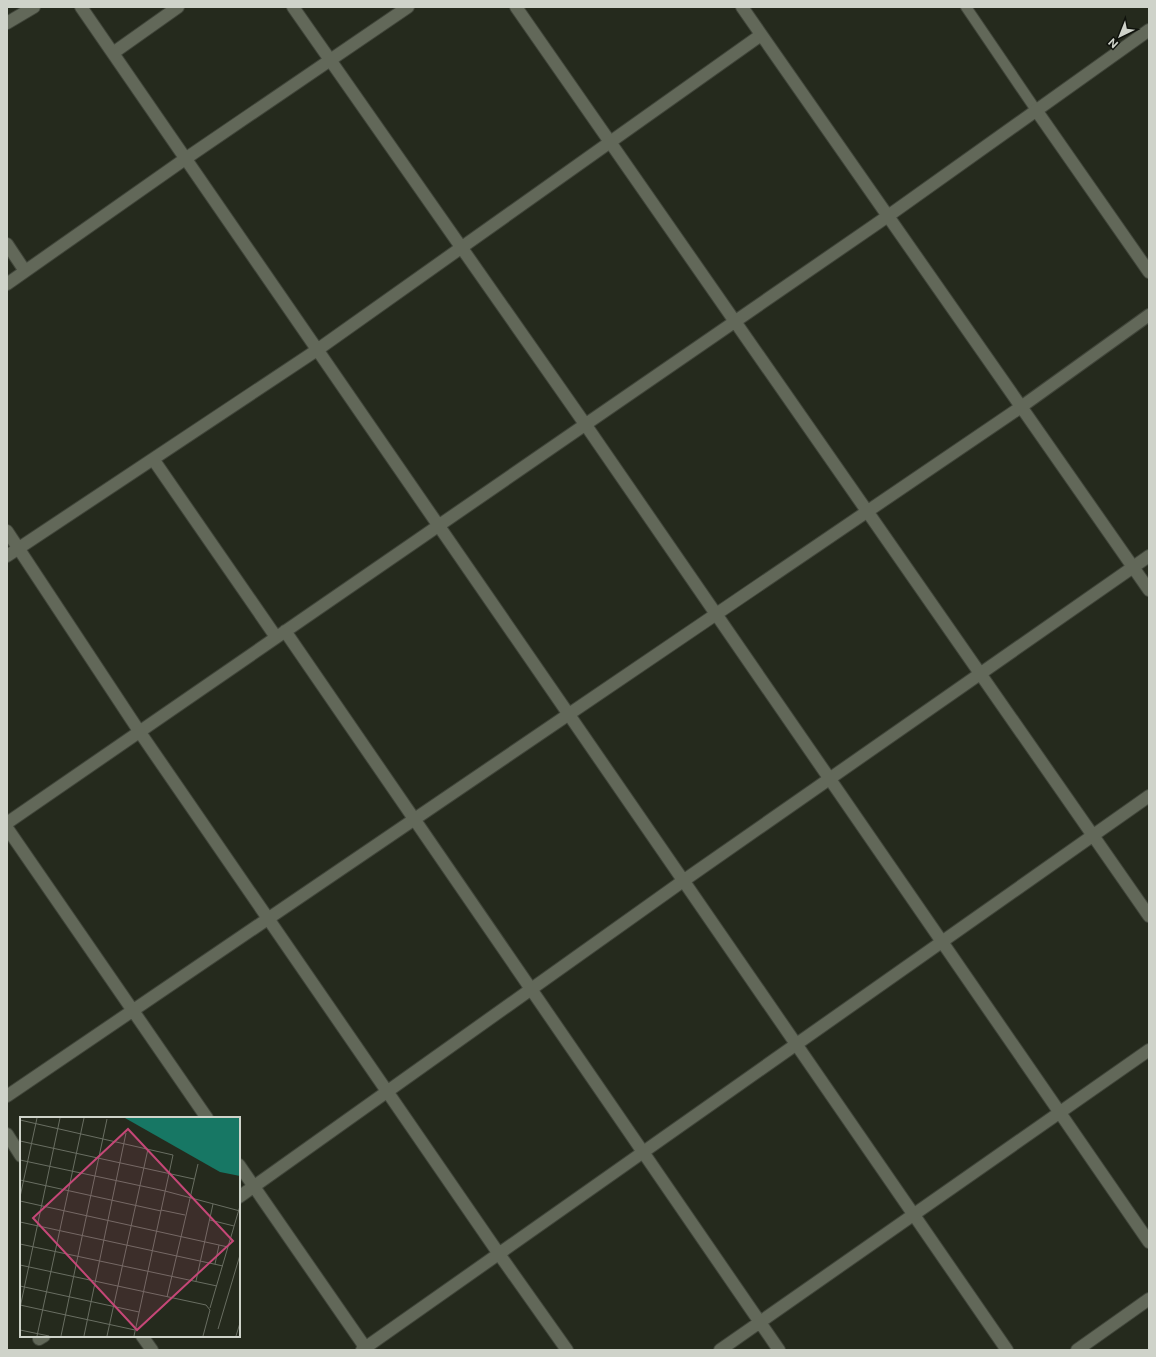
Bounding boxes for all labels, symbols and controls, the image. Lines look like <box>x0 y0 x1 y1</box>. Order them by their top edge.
north arrow <box>1100 16 1140 56</box>
text: N <box>1106 36 1120 51</box>
inset map <box>20 1117 240 1337</box>

